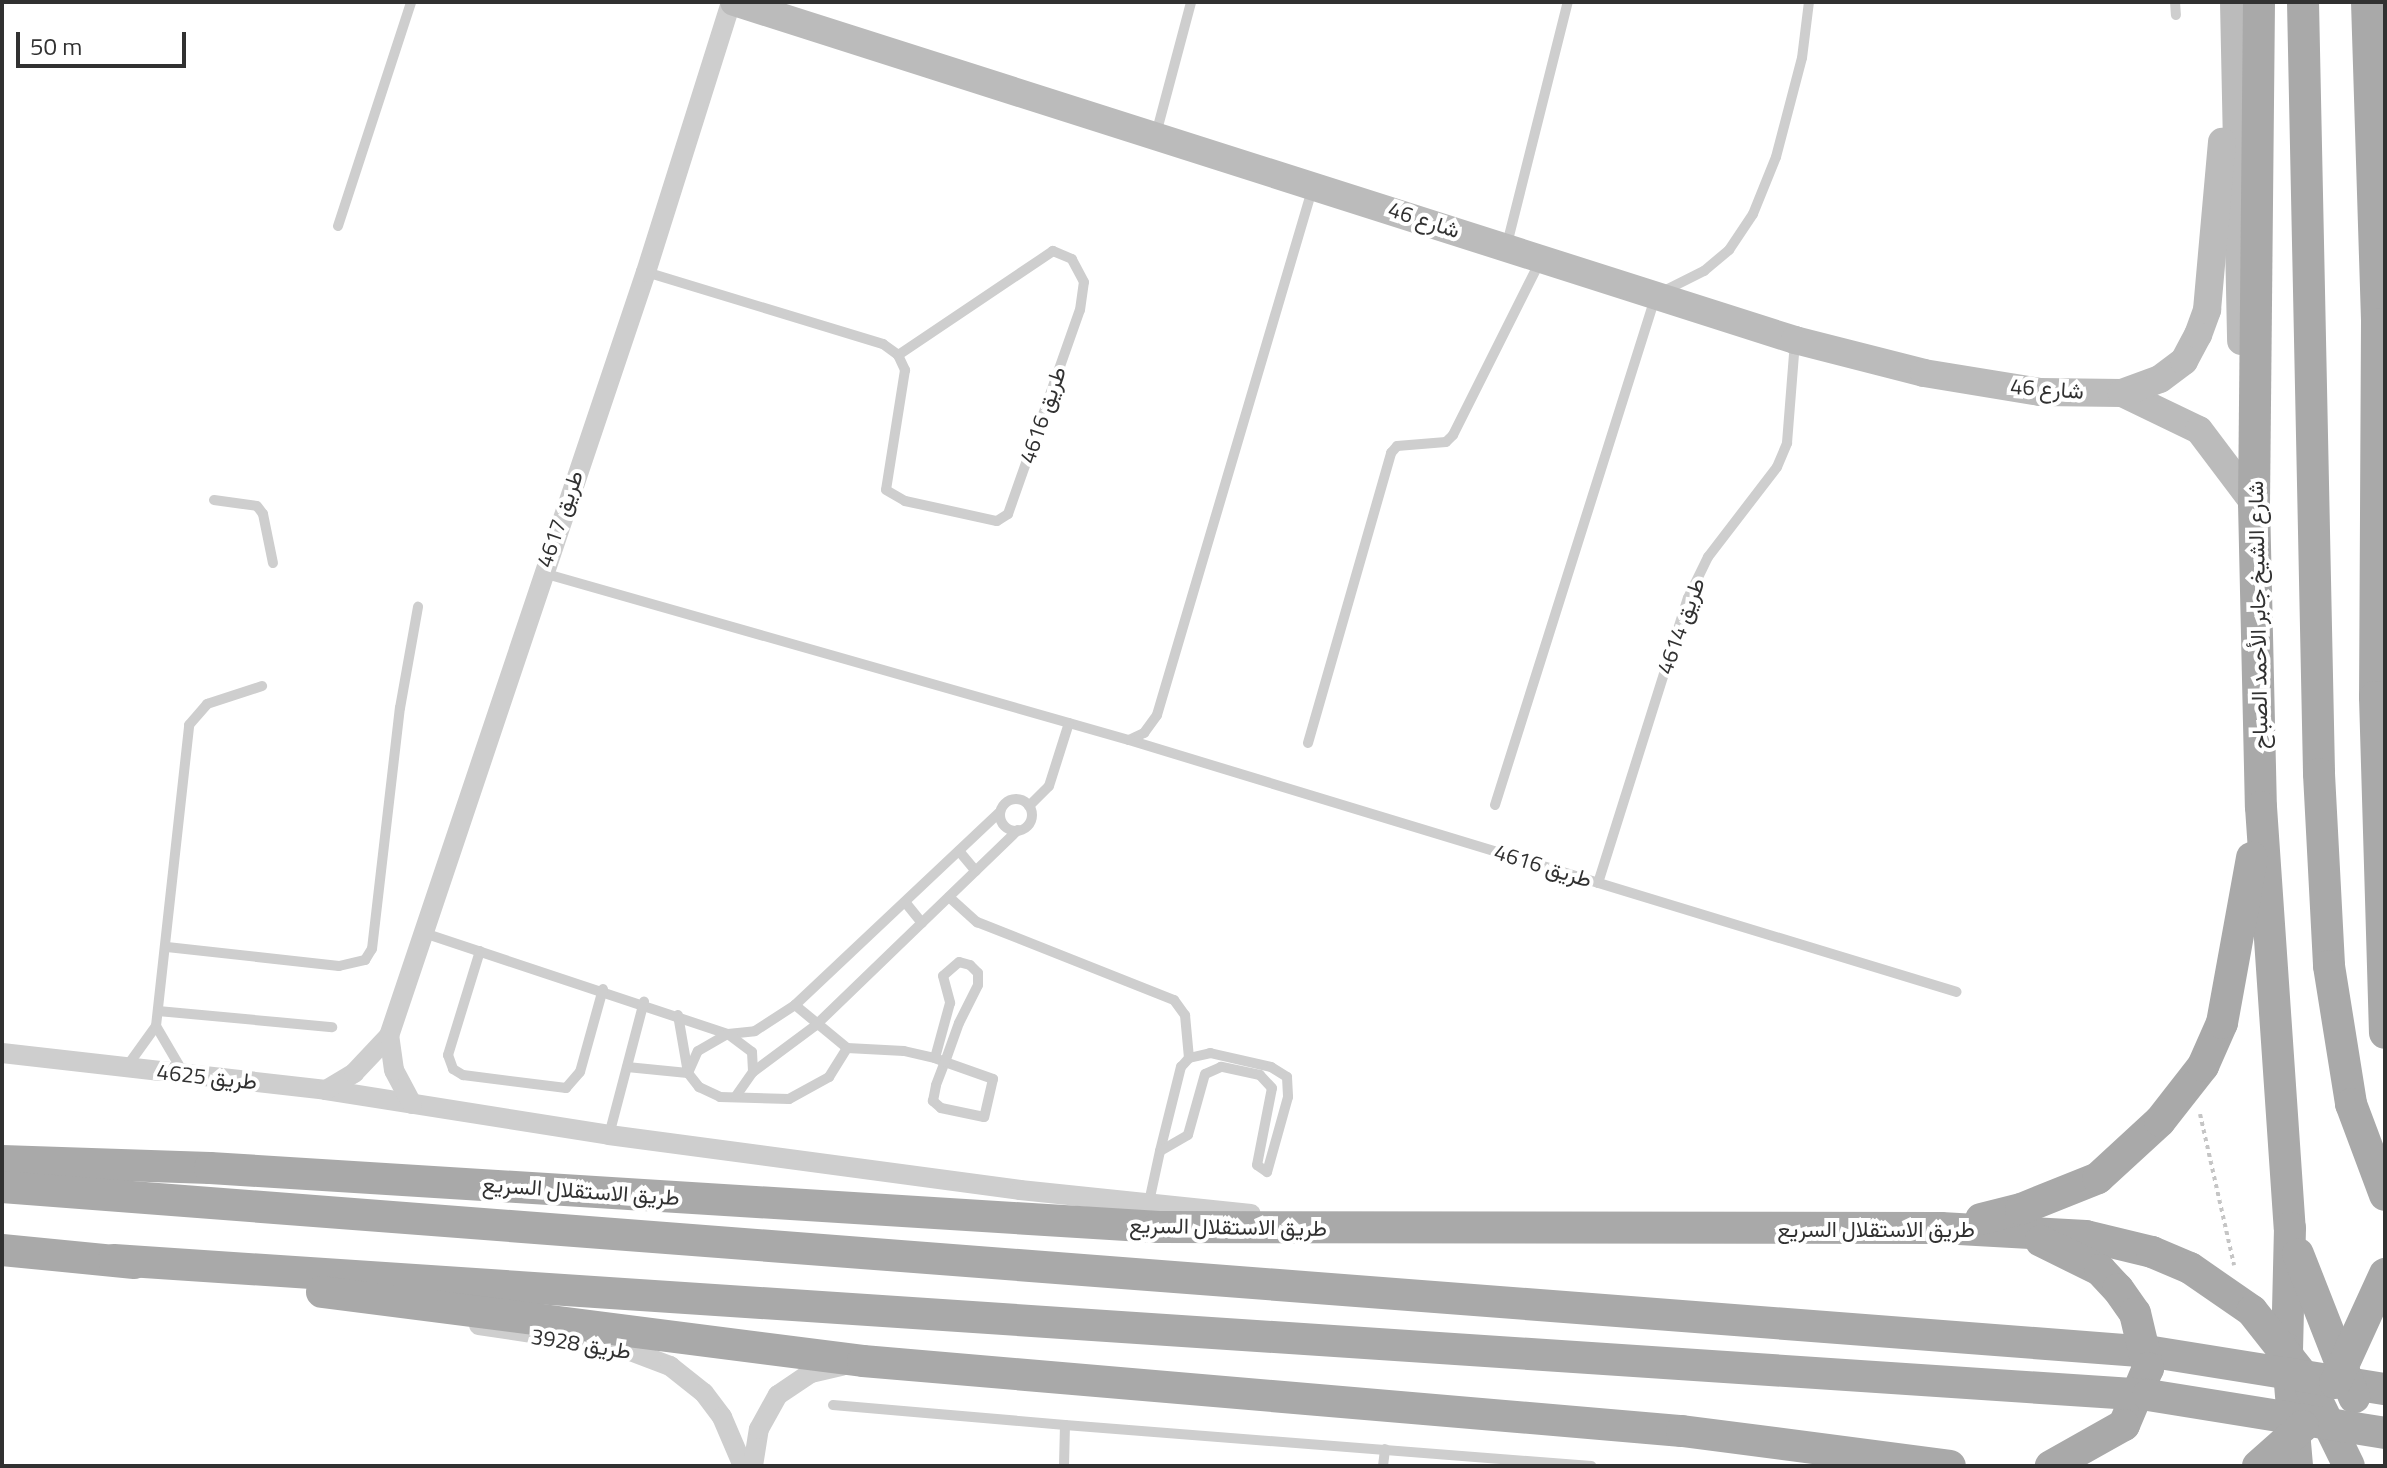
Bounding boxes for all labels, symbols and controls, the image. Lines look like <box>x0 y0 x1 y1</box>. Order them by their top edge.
scale bar <box>20 16 190 66</box>
text: 50 m <box>30 28 82 64</box>
street label: شارع 46 <box>1385 196 1463 244</box>
street label: طريق 4616 <box>1014 363 1072 467</box>
street label: شارع 46 <box>2009 373 2085 405</box>
street label: طريق 4617 <box>531 467 589 571</box>
street label: شارع الشيخ جابر الأحمد الصباح <box>2242 481 2274 749</box>
street label: طريق 4614 <box>1651 574 1711 678</box>
street label: طريق 4616 <box>1491 839 1595 893</box>
street label: طريق 4625 <box>156 1059 258 1095</box>
street label: طريق الاستقلال السريع <box>481 1171 681 1211</box>
street label: طريق الاستقلال السريع <box>1129 1212 1327 1242</box>
street label: طريق الاستقلال السريع <box>1777 1217 1975 1243</box>
street label: طريق 3928 <box>529 1323 633 1365</box>

